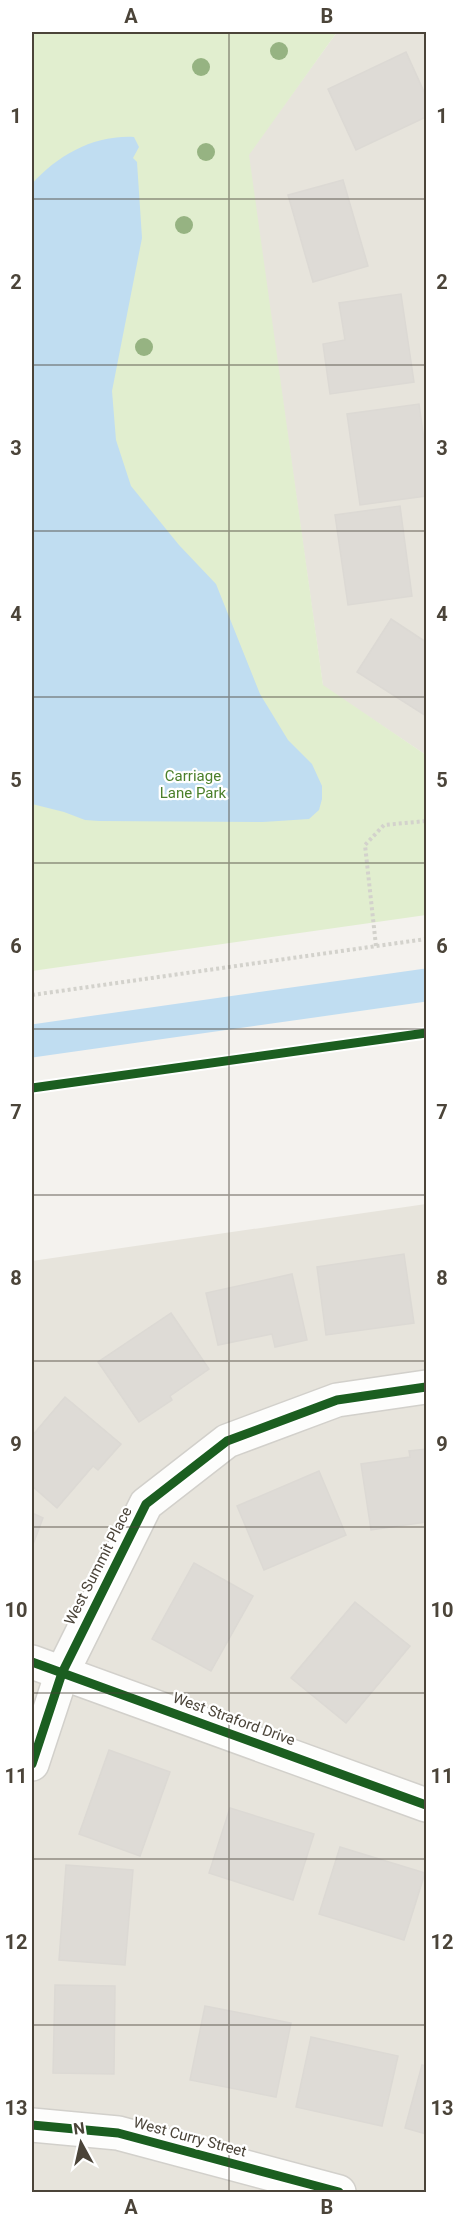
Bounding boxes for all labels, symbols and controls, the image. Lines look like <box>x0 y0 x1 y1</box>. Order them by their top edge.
text: A <box>124 4 138 28</box>
text: B <box>321 4 333 28</box>
text: 1 <box>10 104 22 128</box>
text: 1 <box>436 104 448 128</box>
text: 2 <box>10 270 22 294</box>
text: 2 <box>436 270 448 294</box>
text: 3 <box>10 436 22 460</box>
text: 3 <box>436 436 448 460</box>
text: 4 <box>10 602 22 626</box>
text: 4 <box>436 602 448 626</box>
park label: Carriage Lane Park <box>160 767 227 802</box>
text: 5 <box>10 768 22 792</box>
text: 5 <box>436 768 448 792</box>
text: 6 <box>10 934 22 958</box>
text: 6 <box>436 934 448 958</box>
text: 7 <box>10 1100 22 1124</box>
text: 7 <box>436 1100 448 1124</box>
text: 8 <box>10 1266 22 1290</box>
text: 8 <box>436 1266 448 1290</box>
text: 9 <box>10 1432 22 1456</box>
text: 9 <box>436 1432 448 1456</box>
street label: West Summit Place <box>60 1504 136 1628</box>
text: 10 <box>5 1598 27 1622</box>
text: 10 <box>431 1598 453 1622</box>
street label: West Straford Drive <box>170 1689 298 1749</box>
text: 11 <box>5 1764 27 1788</box>
text: 11 <box>431 1764 453 1788</box>
text: 12 <box>5 1930 27 1954</box>
text: 12 <box>431 1930 453 1954</box>
text: 13 <box>5 2096 27 2120</box>
text: 13 <box>431 2096 453 2120</box>
north arrow <box>51 2113 111 2173</box>
street label: West Curry Street <box>132 2113 248 2161</box>
text: N <box>72 2118 86 2139</box>
text: A <box>124 2195 138 2219</box>
text: B <box>321 2195 333 2219</box>

